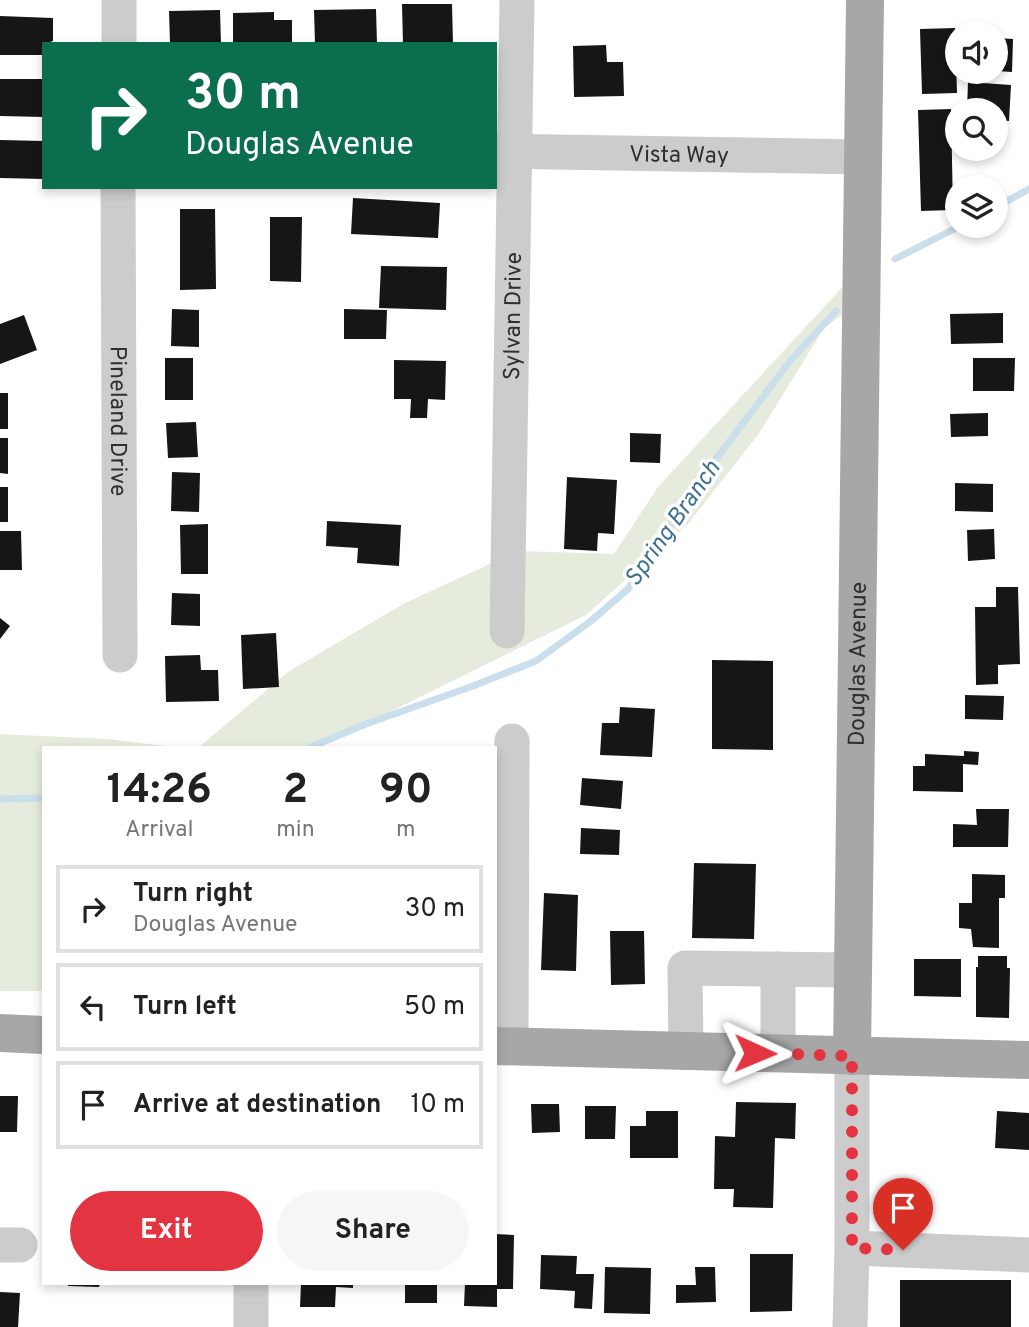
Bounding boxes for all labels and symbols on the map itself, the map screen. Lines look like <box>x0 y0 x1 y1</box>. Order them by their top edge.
street label: Vista Way <box>629 141 729 172</box>
street label: Sylvan Drive <box>499 252 530 380</box>
street label: Pineland Drive <box>102 346 131 496</box>
water label: Spring Branch <box>619 455 728 593</box>
street label: Douglas Avenue <box>844 582 875 746</box>
position arrow <box>718 1016 792 1090</box>
pin <box>873 1178 933 1250</box>

